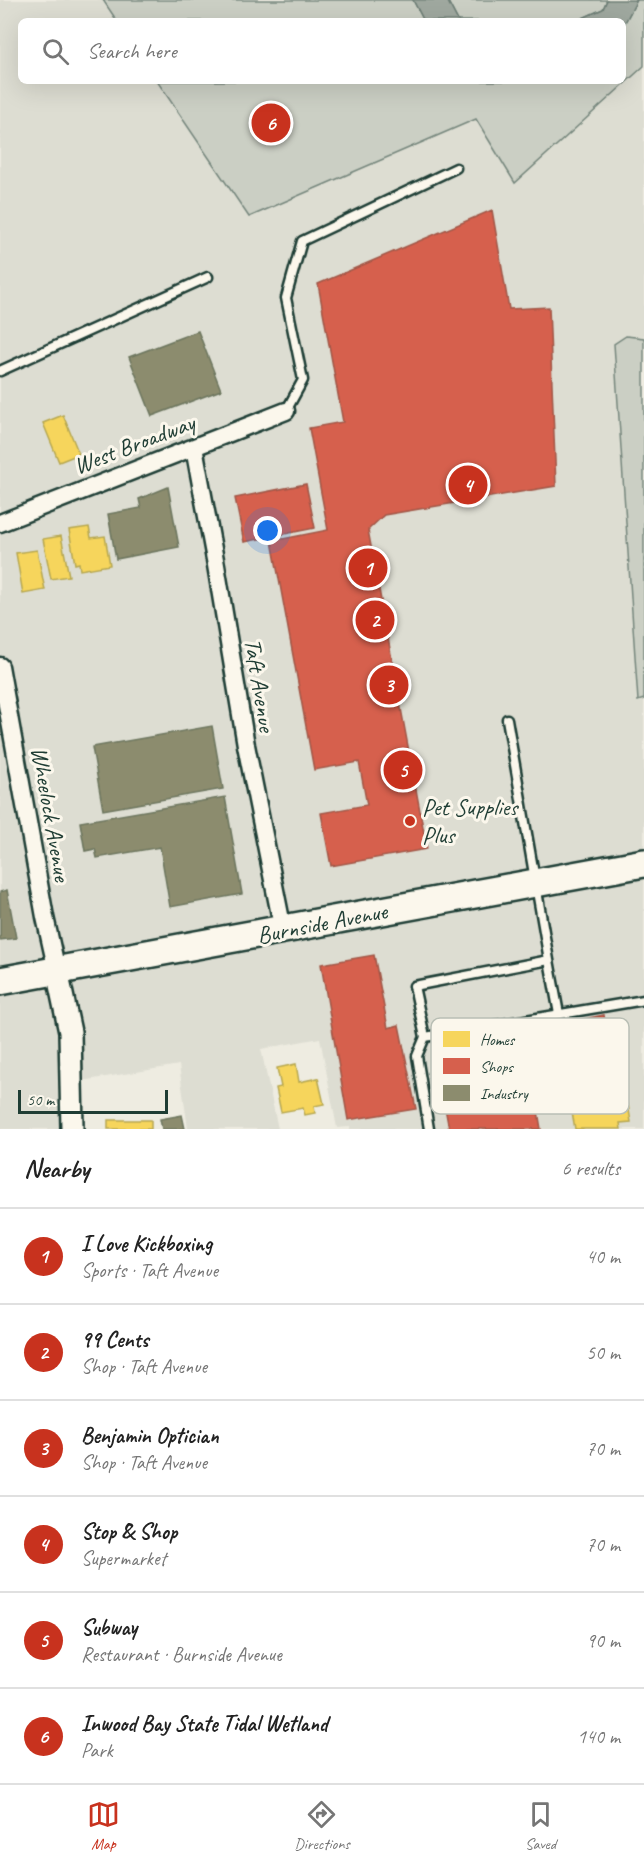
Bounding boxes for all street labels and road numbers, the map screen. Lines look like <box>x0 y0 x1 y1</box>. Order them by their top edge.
street label: West Broadway <box>69 407 200 481</box>
street label: Taft Avenue <box>238 636 283 736</box>
street label: Wheelock Avenue <box>24 744 78 886</box>
street label: Burnside Avenue <box>254 895 392 950</box>

